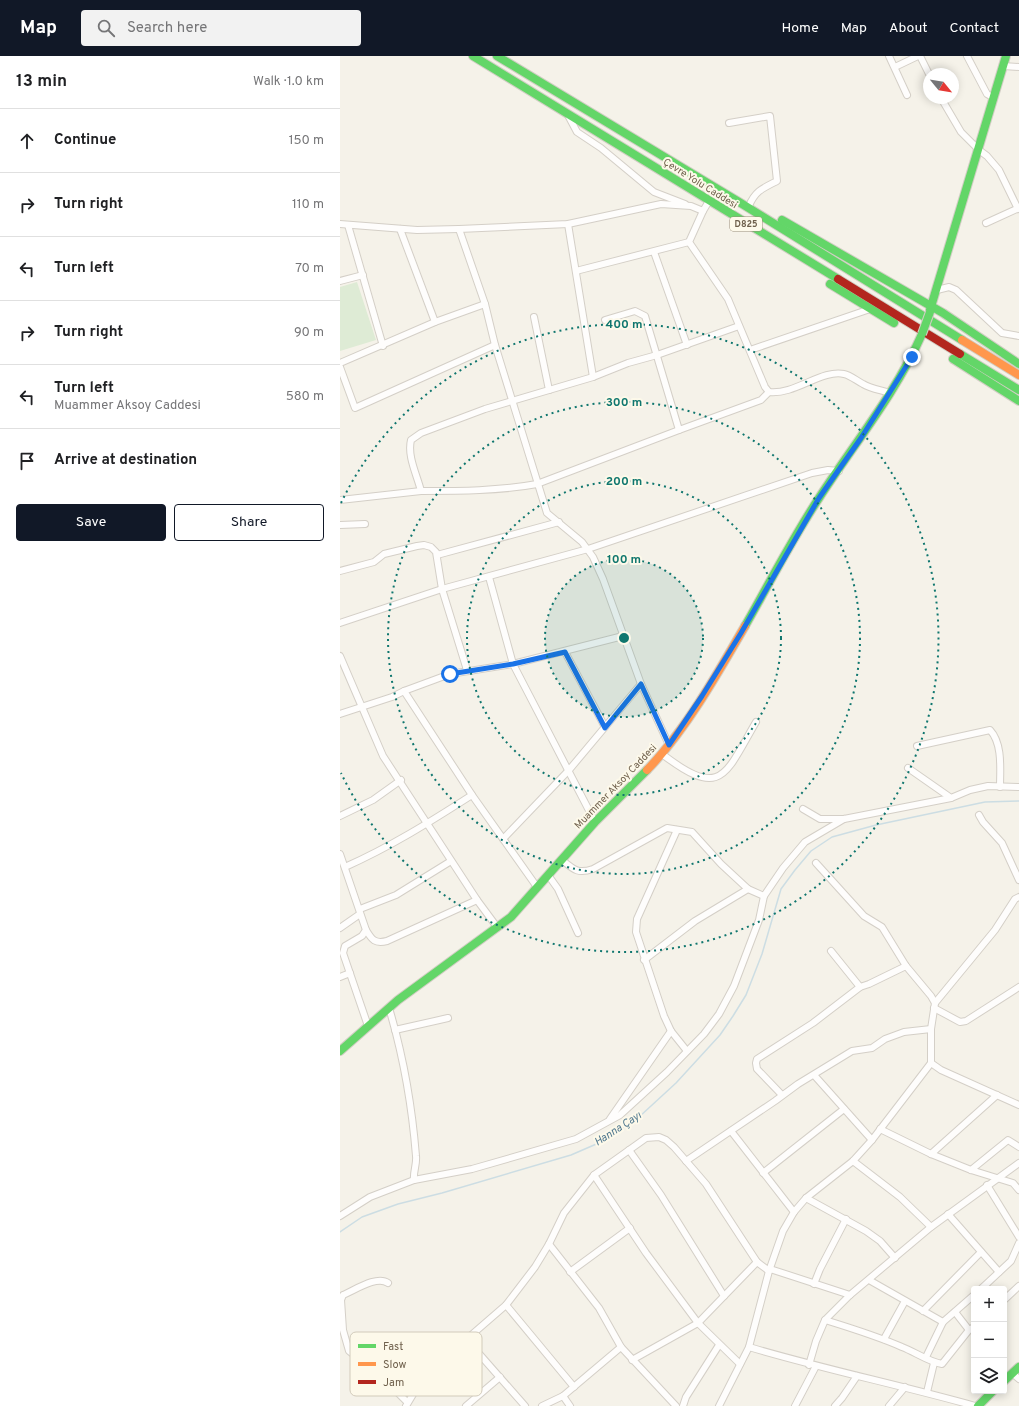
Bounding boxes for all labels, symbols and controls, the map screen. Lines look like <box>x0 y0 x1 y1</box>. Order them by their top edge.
search box <box>81 10 361 46</box>
text: Map <box>20 16 57 40</box>
icon: search <box>95 17 117 39</box>
text: Search here <box>127 19 207 38</box>
text: Home <box>782 20 819 37</box>
text: Map <box>841 20 867 37</box>
text: About <box>889 20 928 37</box>
text: Contact <box>950 20 999 37</box>
north arrow <box>923 68 959 104</box>
text: 13 min <box>16 71 67 93</box>
text: Walk · 1.0 km <box>253 74 324 90</box>
icon: ahead <box>16 130 38 152</box>
text: Continue <box>54 131 116 150</box>
text: 150 m <box>289 133 324 149</box>
street label: Çevre Yolu Caddesi <box>660 156 740 212</box>
icon: right <box>16 194 38 216</box>
text: Turn right <box>54 195 123 214</box>
text: 110 m <box>292 197 324 213</box>
road number: D825 <box>730 217 762 231</box>
icon: left <box>16 258 38 280</box>
text: Turn left <box>54 259 114 278</box>
text: 70 m <box>295 261 324 277</box>
text: 400 m <box>605 317 643 333</box>
icon: right <box>16 322 38 344</box>
text: Turn right <box>54 323 123 342</box>
text: 90 m <box>294 325 324 341</box>
route end <box>903 348 921 366</box>
text: Turn left <box>54 379 114 398</box>
icon: left <box>16 386 38 408</box>
text: 580 m <box>286 389 324 405</box>
text: 300 m <box>606 395 642 411</box>
text: Muammer Aksoy Caddesi <box>54 398 201 414</box>
icon: arrive <box>16 450 38 472</box>
text: Arrive at destination <box>54 451 197 470</box>
text: 200 m <box>606 474 642 490</box>
button: Save <box>16 504 166 541</box>
button: Share <box>174 504 324 541</box>
text: 100 m <box>607 552 641 568</box>
centre of rings <box>617 631 631 645</box>
route start <box>441 665 459 683</box>
street label: Muammer Aksoy Caddesi <box>572 742 660 832</box>
water label: Hanna Çayı <box>592 1108 645 1149</box>
map controls <box>971 1286 1007 1394</box>
button: + <box>971 1286 1007 1322</box>
button: − <box>971 1322 1007 1358</box>
legend <box>350 1332 482 1396</box>
text: Fast <box>383 1340 403 1354</box>
text: Slow <box>383 1358 406 1372</box>
button: layers <box>971 1358 1007 1394</box>
text: Jam <box>383 1376 404 1390</box>

